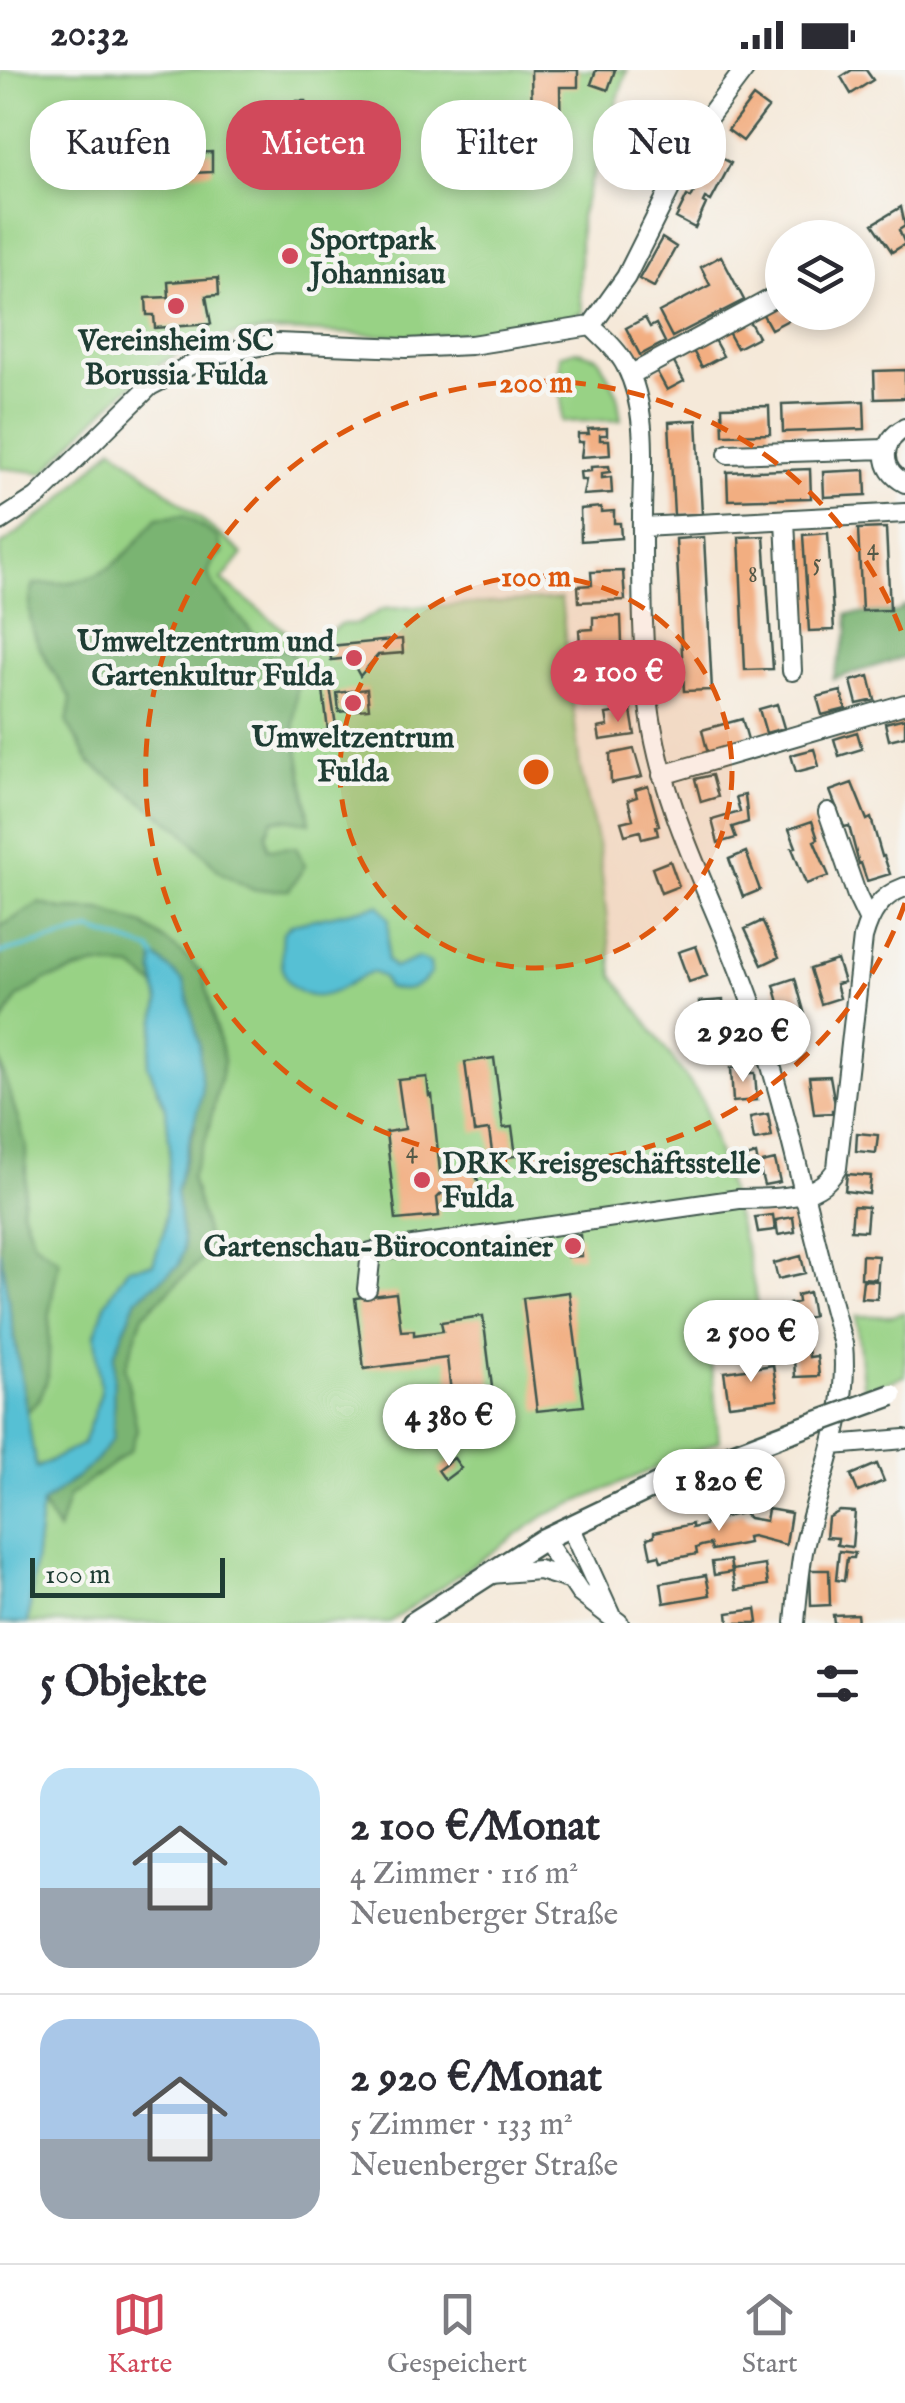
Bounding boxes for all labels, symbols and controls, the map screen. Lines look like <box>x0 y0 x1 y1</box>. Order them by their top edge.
text: 20:32 <box>50 11 129 59</box>
chip: Kaufen <box>30 100 206 190</box>
chip: Mieten <box>226 100 401 190</box>
chip: Filter <box>421 100 573 190</box>
chip: Neu <box>593 100 726 190</box>
map controls <box>765 220 875 330</box>
button: layers <box>765 220 875 330</box>
place label: Sportpark Johannisau <box>306 222 446 294</box>
marker: Sportpark Johannisau <box>279 245 301 267</box>
marker: Vereinsheim SC Borussia Fulda <box>165 295 187 317</box>
place label: Vereinsheim SC Borussia Fulda <box>77 323 274 395</box>
text: 200 m <box>499 365 573 403</box>
house number: 4 <box>867 532 880 564</box>
house number: 5 <box>812 547 822 579</box>
text: 100 m <box>501 559 571 597</box>
house number: 8 <box>748 559 758 591</box>
place label: Umweltzentrum und Gartenkultur Fulda <box>77 624 335 696</box>
pin: 2 100 € <box>526 640 710 725</box>
marker: Umweltzentrum und Gartenkultur Fulda <box>343 647 365 669</box>
text: 2 100 € <box>573 652 663 693</box>
marker: Umweltzentrum Fulda <box>342 692 364 714</box>
place label: Umweltzentrum Fulda <box>252 720 454 792</box>
centre of rings <box>518 754 554 790</box>
pin: 2 920 € <box>651 1000 835 1085</box>
text: 2 920 € <box>697 1012 789 1053</box>
house number: 4 <box>406 1135 419 1167</box>
place label: DRK Kreisgeschäftsstelle Fulda <box>442 1146 761 1218</box>
marker: DRK Kreisgeschäftsstelle Fulda <box>411 1169 433 1191</box>
place label: Gartenschau-Bürocontainer <box>204 1229 554 1267</box>
marker: Gartenschau-Bürocontainer <box>562 1235 584 1257</box>
pin: 2 500 € <box>659 1300 843 1385</box>
text: 2 500 € <box>706 1312 796 1353</box>
pin: 4 380 € <box>357 1384 541 1469</box>
text: 4 380 € <box>405 1396 493 1437</box>
pin: 1 820 € <box>627 1449 811 1534</box>
text: 1 820 € <box>675 1461 763 1502</box>
scale bar <box>30 1553 225 1598</box>
text: 100 m <box>45 1558 111 1593</box>
icon: filters <box>810 1656 865 1711</box>
text: 5 Objekte <box>40 1657 207 1710</box>
text: 2 100 €/Monat <box>350 1801 600 1854</box>
icon: home <box>120 1808 240 1928</box>
text: 4 Zimmer · 116 m² <box>350 1854 578 1895</box>
text: Neuenberger Straße <box>350 1895 618 1936</box>
text: 2 920 €/Monat <box>350 2052 602 2105</box>
icon: home <box>120 2059 240 2179</box>
text: 5 Zimmer · 133 m² <box>350 2105 573 2146</box>
text: Neuenberger Straße <box>350 2146 618 2187</box>
tab: Karte <box>107 2287 172 2382</box>
tab: Gespeichert <box>387 2287 527 2382</box>
tab: Start <box>742 2287 798 2382</box>

